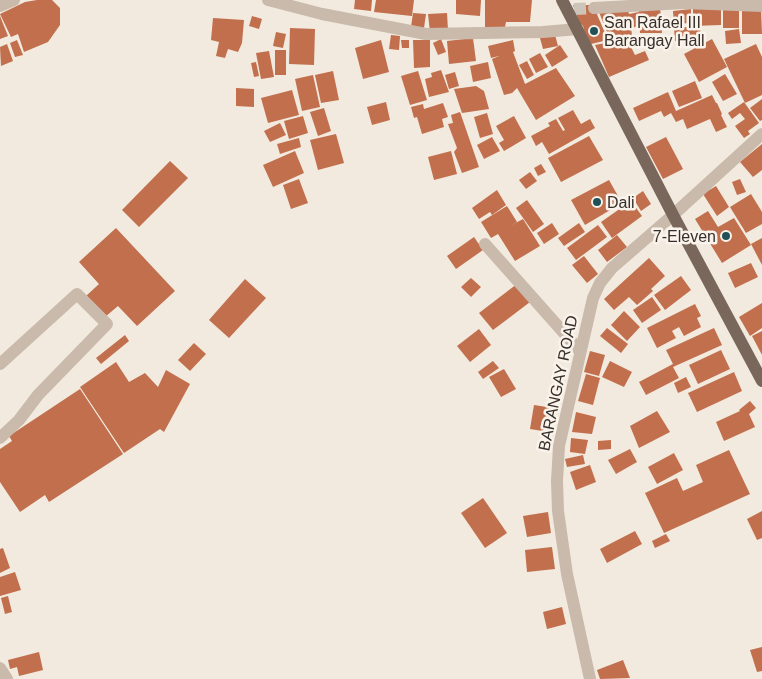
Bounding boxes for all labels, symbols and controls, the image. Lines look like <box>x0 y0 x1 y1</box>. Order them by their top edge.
place label: San Rafael III Barangay Hall <box>604 14 705 49</box>
marker: San Rafael III Barangay Hall <box>588 25 600 37</box>
place label: Dali <box>607 194 635 211</box>
marker: Dali <box>591 196 603 208</box>
place label: 7-Eleven <box>653 228 716 245</box>
marker: 7-Eleven <box>720 230 732 242</box>
street label: BARANGAY ROAD <box>535 314 581 452</box>

